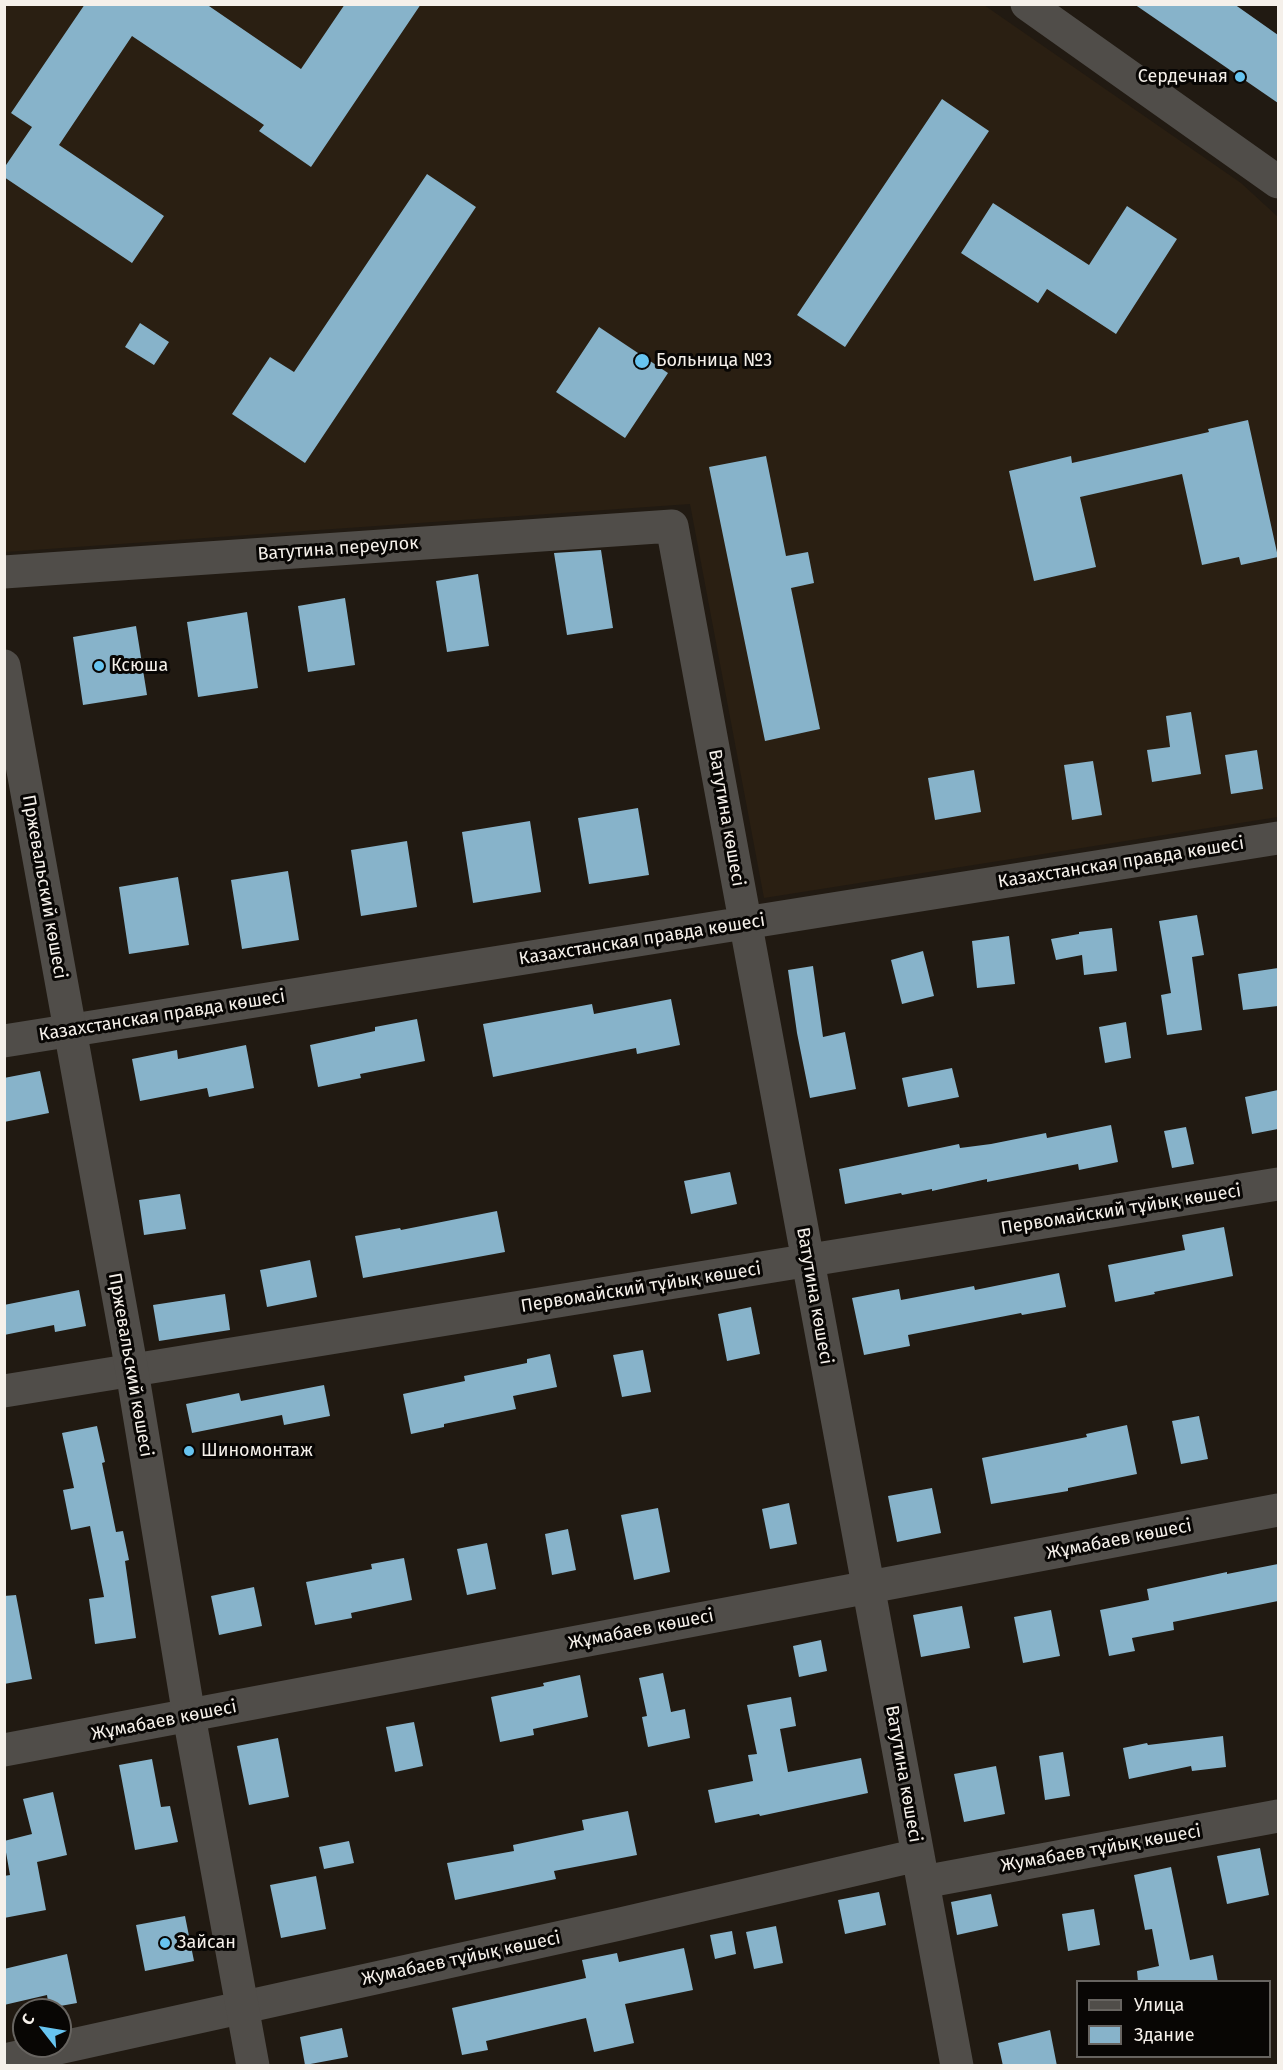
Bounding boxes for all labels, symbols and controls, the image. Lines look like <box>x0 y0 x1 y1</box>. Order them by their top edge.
place label: Сердечная <box>1138 66 1228 88</box>
marker: Сердечная <box>1233 70 1247 84</box>
place label: Больница №3 <box>656 350 772 372</box>
marker: Больница №3 <box>633 352 651 370</box>
street label: Ватутина переулок <box>257 533 419 565</box>
place label: Ксюша <box>111 655 168 677</box>
marker: Ксюша <box>92 659 106 673</box>
street label: Ватутина көшесі <box>703 748 749 888</box>
street label: Пржевальский көшесі <box>17 793 71 981</box>
street label: Казахстанская правда көшесі <box>996 833 1246 893</box>
street label: Казахстанская правда көшесі <box>517 910 767 970</box>
street label: Казахстанская правда көшесі <box>37 986 287 1046</box>
street label: Первомайский тұйық көшесі <box>999 1180 1243 1240</box>
street label: Ватутина көшесі <box>791 1226 837 1366</box>
street label: Первомайский тұйық көшесі <box>519 1258 763 1318</box>
street label: Пржевальский көшесі <box>103 1271 157 1459</box>
place label: Шиномонтаж <box>201 1440 313 1462</box>
marker: Шиномонтаж <box>182 1444 196 1458</box>
street label: Жұмабаев көшесі <box>1045 1515 1193 1565</box>
street label: Жұмабаев көшесі <box>567 1605 715 1655</box>
street label: Жұмабаев көшесі <box>90 1696 238 1746</box>
street label: Ватутина көшесі <box>880 1704 926 1844</box>
street label: Жумабаев тұйық көшесі <box>999 1821 1203 1877</box>
street label: Жумабаев тұйық көшесі <box>360 1927 562 1991</box>
place label: Зайсан <box>177 1932 236 1954</box>
marker: Зайсан <box>158 1936 172 1950</box>
legend <box>1076 1980 1271 2058</box>
text: Улица <box>1134 1994 1184 2016</box>
north arrow <box>12 1998 72 2058</box>
text: С <box>17 2011 38 2028</box>
text: Здание <box>1134 2024 1195 2046</box>

